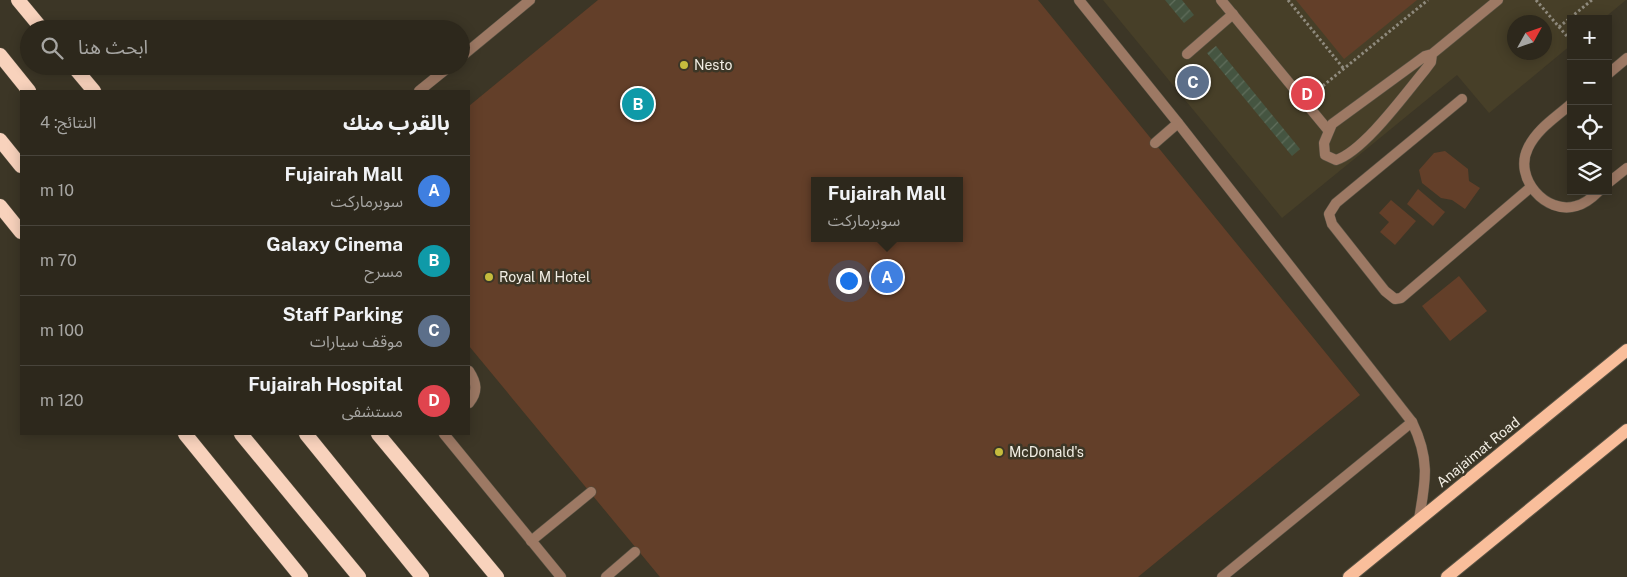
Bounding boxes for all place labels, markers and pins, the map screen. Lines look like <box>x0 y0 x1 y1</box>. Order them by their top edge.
place label: Nesto <box>694 57 733 73</box>
marker: Nesto <box>678 59 690 71</box>
pin: C <box>1177 63 1209 101</box>
pin: D <box>1291 75 1323 113</box>
pin: B <box>622 85 654 123</box>
pin: A <box>871 258 903 296</box>
place label: Royal M Hotel <box>499 269 590 285</box>
marker: Royal M Hotel <box>483 271 495 283</box>
place label: McDonald's <box>1009 444 1084 460</box>
marker: McDonald's <box>993 446 1005 458</box>

